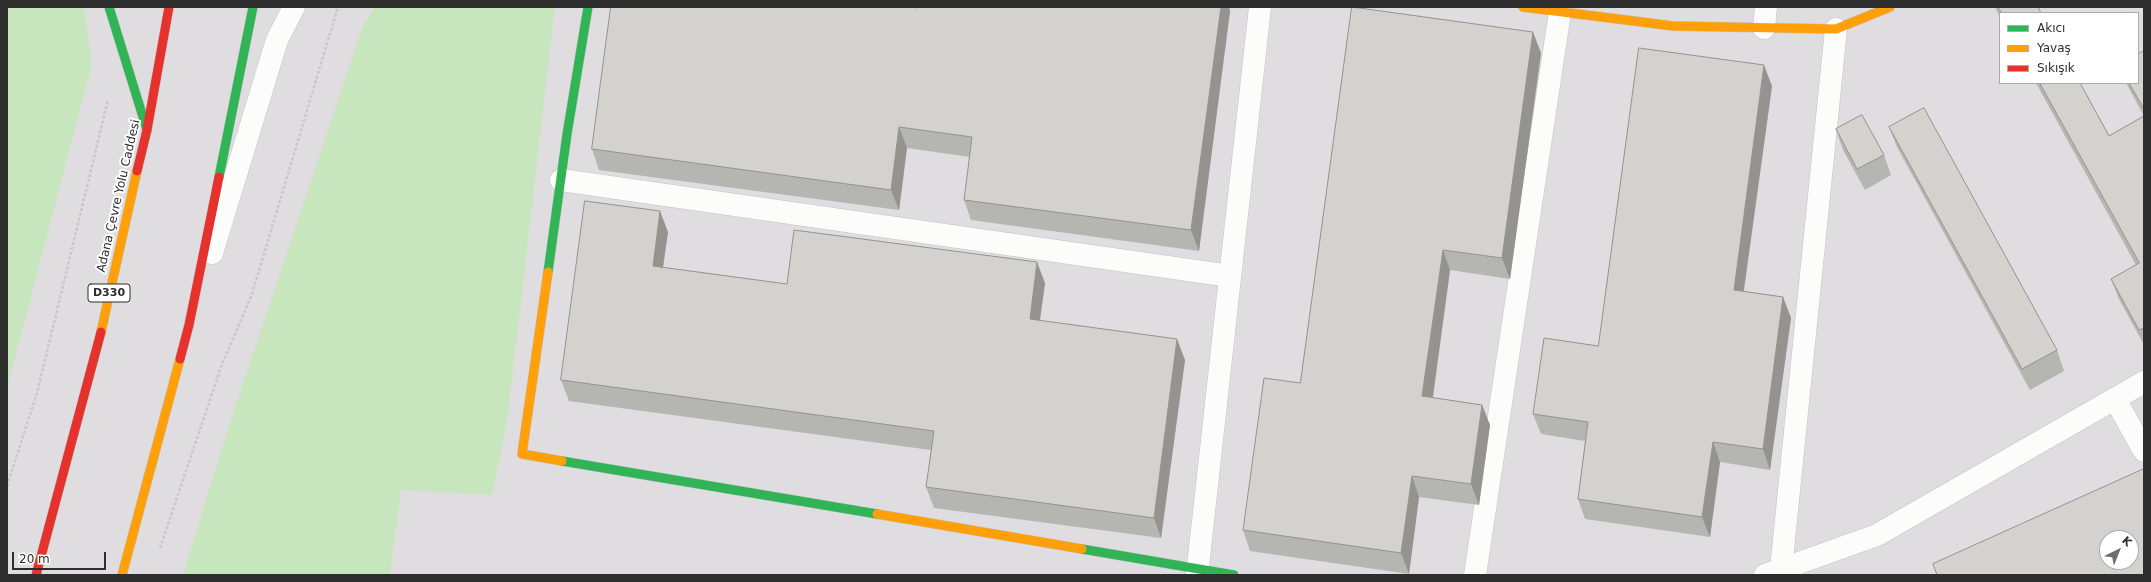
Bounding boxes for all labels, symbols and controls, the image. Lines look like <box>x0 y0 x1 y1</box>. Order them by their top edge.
legend <box>1999 12 2139 84</box>
text: Akıcı <box>2037 21 2065 35</box>
text: Yavaş <box>2037 41 2071 55</box>
text: Sıkışık <box>2037 61 2075 75</box>
street label: Adana Çevre Yolu Caddesi <box>94 118 144 274</box>
road number: D330 <box>88 284 130 302</box>
north arrow <box>2099 530 2139 570</box>
text: K <box>2119 534 2134 549</box>
scale bar <box>14 544 108 570</box>
text: 20 m <box>19 552 50 566</box>

